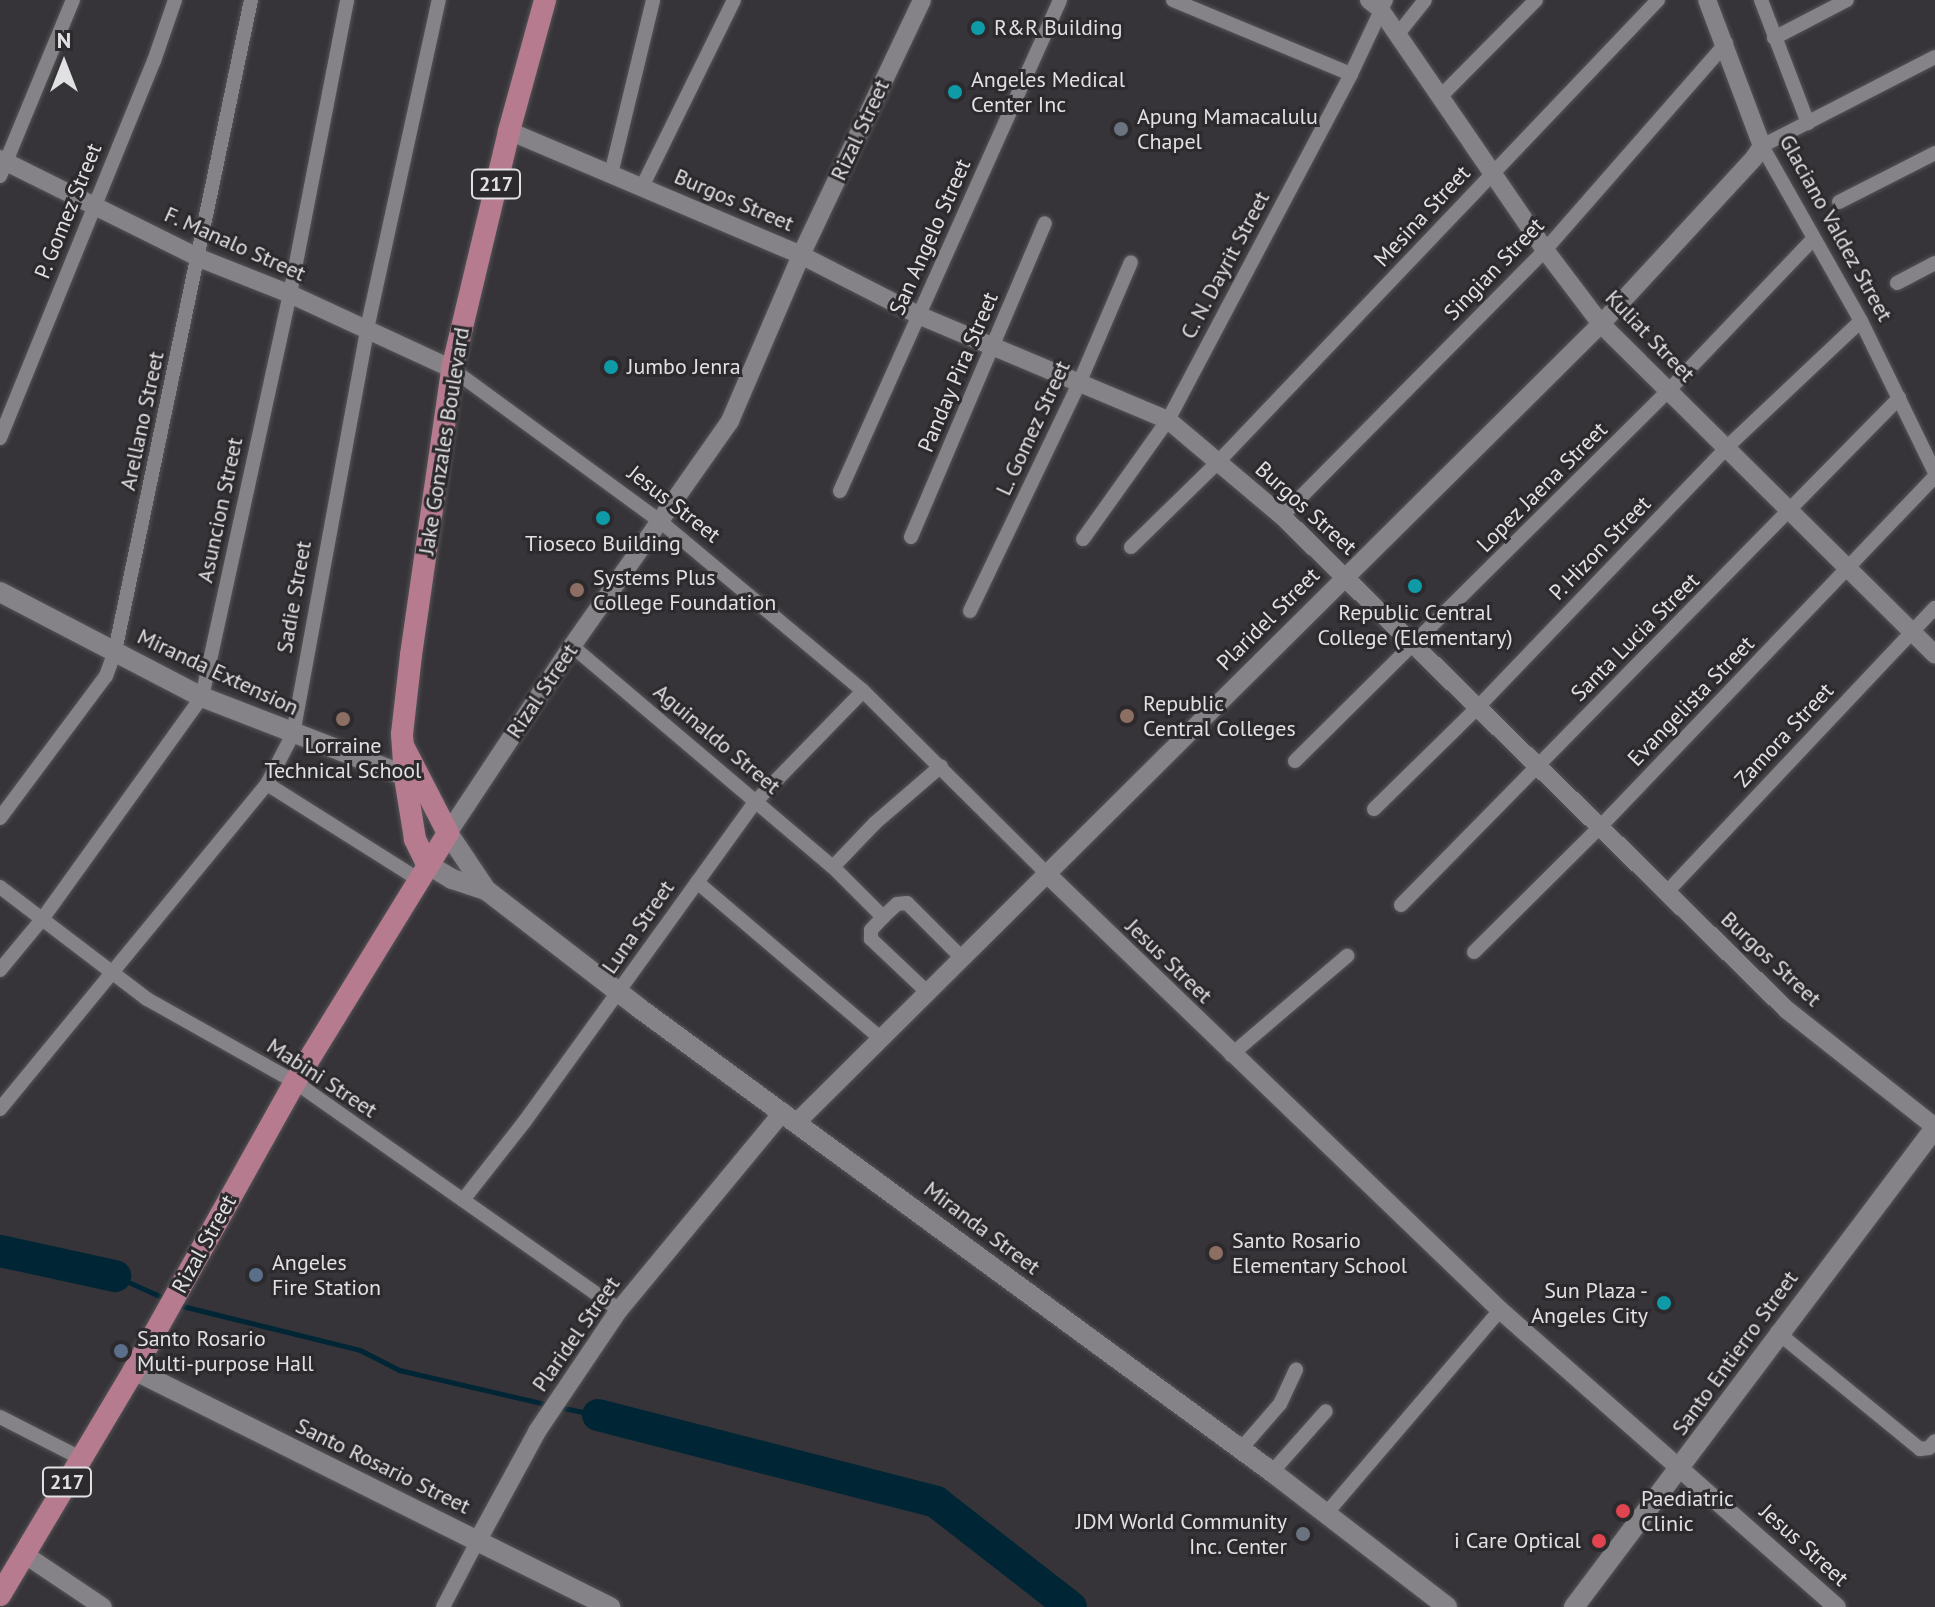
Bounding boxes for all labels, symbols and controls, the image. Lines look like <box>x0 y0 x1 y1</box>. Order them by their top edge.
place label: R&R Building <box>994 15 1123 41</box>
marker: R&R Building <box>969 19 987 37</box>
north arrow <box>24 24 104 104</box>
text: N <box>57 26 71 54</box>
place label: Angeles Medical Center Inc <box>971 66 1125 118</box>
street label: Rizal Street <box>825 75 895 185</box>
marker: Angeles Medical Center Inc <box>946 83 964 101</box>
place label: Apung Mamacalulu Chapel <box>1137 103 1318 154</box>
marker: Apung Mamacalulu Chapel <box>1112 120 1130 138</box>
street label: Glaciano Valdez Street <box>1773 129 1899 327</box>
street label: P. Gomez Street <box>28 138 108 284</box>
street label: San Angelo Street <box>884 155 976 319</box>
street label: Mesina Street <box>1368 160 1476 272</box>
street label: Burgos Street <box>670 163 798 237</box>
road number: 217 <box>470 168 522 200</box>
street label: C. N. Dayrit Street <box>1174 185 1276 345</box>
street label: F. Manalo Street <box>160 201 310 287</box>
street label: Singian Street <box>1439 212 1549 326</box>
street label: Kuliat Street <box>1600 285 1700 387</box>
street label: Panday Pira Street <box>912 288 1004 456</box>
street label: Jake Gonzales Boulevard <box>413 325 475 557</box>
street label: Arellano Street <box>114 349 170 493</box>
place label: Jumbo Jenra <box>627 354 741 380</box>
street label: L. Gomez Street <box>990 355 1076 501</box>
marker: Jumbo Jenra <box>602 358 620 376</box>
street label: Lopez Jaena Street <box>1471 416 1613 558</box>
street label: Asuncion Street <box>192 435 248 585</box>
street label: Burgos Street <box>1250 456 1362 560</box>
street label: Jesus Street <box>623 460 725 548</box>
street label: P. Hizon Street <box>1543 490 1657 606</box>
marker: Tioseco Building <box>594 509 612 527</box>
place label: Tioseco Building <box>525 531 681 557</box>
street label: Sadie Street <box>271 539 317 655</box>
street label: Plaridel Street <box>1211 562 1325 676</box>
place label: Systems Plus College Foundation <box>593 564 776 616</box>
street label: Santa Lucia Street <box>1565 567 1705 707</box>
marker: Republic Central College (Elementary) <box>1406 577 1424 595</box>
marker: Systems Plus College Foundation <box>568 581 586 599</box>
place label: Republic Central College (Elementary) <box>1317 599 1513 650</box>
street label: Miranda Extension <box>133 623 303 721</box>
street label: Evangelista Street <box>1622 631 1760 771</box>
street label: Rizal Street <box>501 639 583 743</box>
street label: Aguinaldo Street <box>648 678 786 800</box>
street label: Zamora Street <box>1729 678 1839 792</box>
place label: Republic Central Colleges <box>1143 690 1296 742</box>
marker: Republic Central Colleges <box>1118 707 1136 725</box>
marker: Lorraine Technical School <box>334 710 352 728</box>
place label: Lorraine Technical School <box>265 732 421 784</box>
street label: Luna Street <box>596 875 680 979</box>
street label: Burgos Street <box>1716 906 1826 1012</box>
street label: Jesus Street <box>1120 913 1218 1009</box>
street label: Mabini Street <box>262 1033 382 1123</box>
street label: Miranda Street <box>919 1176 1045 1280</box>
street label: Rizal Street <box>166 1190 242 1298</box>
place label: Santo Rosario Elementary School <box>1232 1227 1408 1278</box>
marker: Santo Rosario Elementary School <box>1207 1244 1225 1262</box>
place label: Angeles Fire Station <box>272 1249 381 1300</box>
marker: Angeles Fire Station <box>247 1266 265 1284</box>
street label: Santo Entierro Street <box>1667 1266 1803 1440</box>
street label: Plaridel Street <box>527 1271 625 1397</box>
place label: Sun Plaza - Angeles City <box>1531 1277 1648 1328</box>
marker: Sun Plaza - Angeles City <box>1655 1294 1673 1312</box>
place label: Santo Rosario Multi-purpose Hall <box>137 1325 314 1376</box>
marker: Santo Rosario Multi-purpose Hall <box>112 1342 130 1360</box>
street label: Santo Rosario Street <box>291 1412 475 1520</box>
road number: 217 <box>41 1466 93 1498</box>
place label: Paediatric Clinic <box>1641 1485 1734 1536</box>
street label: Jesus Street <box>1754 1498 1854 1592</box>
marker: Paediatric Clinic <box>1612 1500 1634 1522</box>
place label: JDM World Community Inc. Center <box>1075 1508 1287 1560</box>
marker: JDM World Community Inc. Center <box>1294 1525 1312 1543</box>
place label: i Care Optical <box>1454 1528 1581 1554</box>
marker: i Care Optical <box>1588 1530 1610 1552</box>

